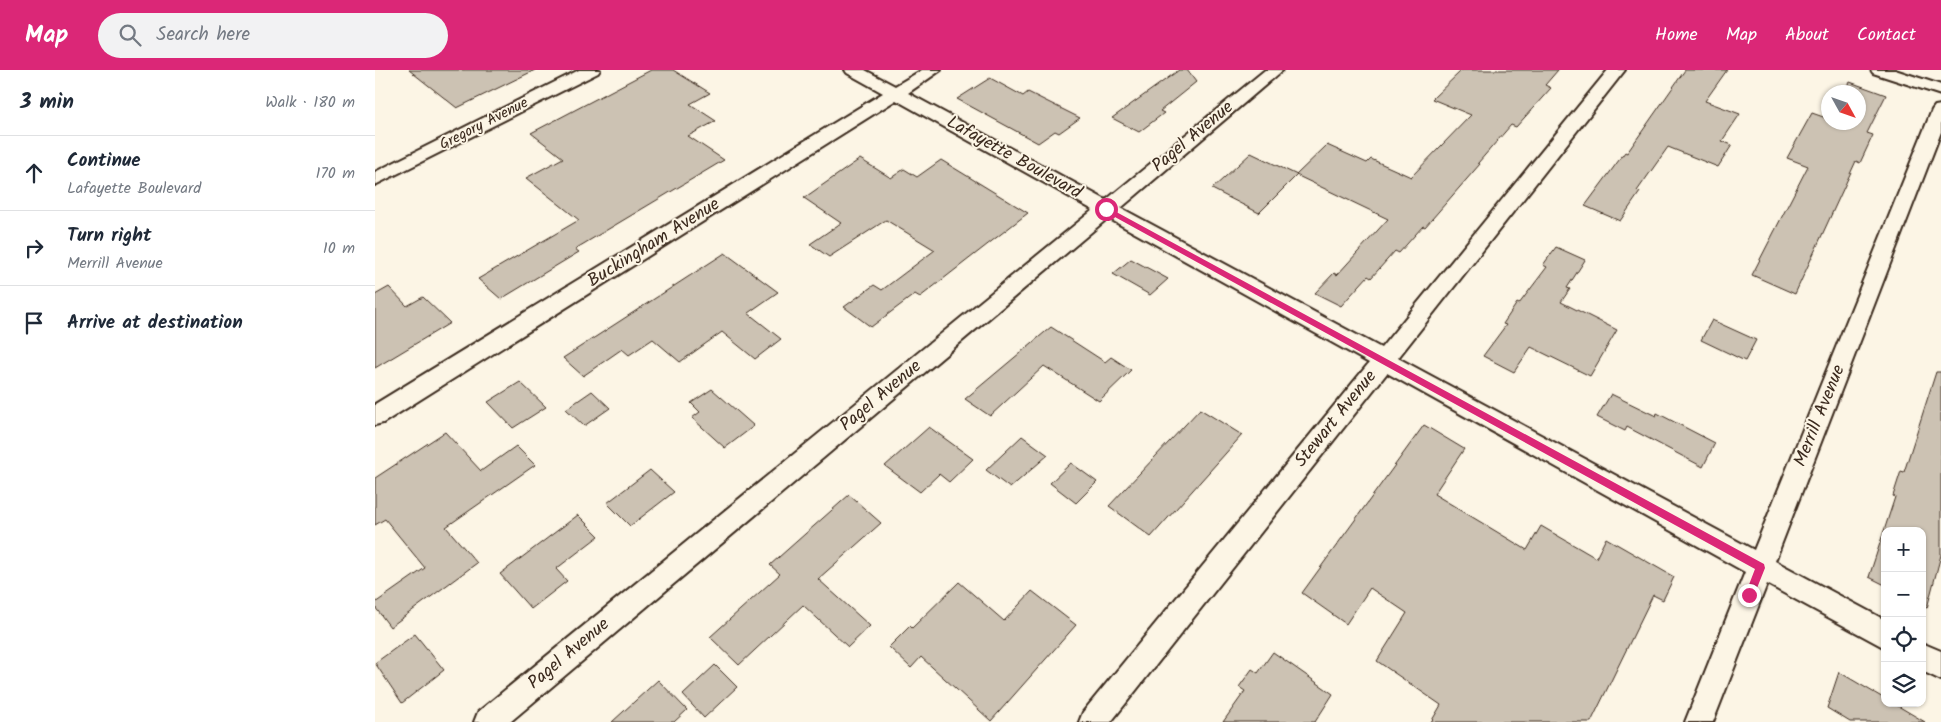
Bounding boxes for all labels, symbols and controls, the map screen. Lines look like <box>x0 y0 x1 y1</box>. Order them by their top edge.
search box <box>98 13 448 58</box>
text: Map <box>25 16 68 55</box>
text: Search here <box>156 20 250 50</box>
icon: search <box>116 21 144 49</box>
text: Home <box>1655 21 1698 50</box>
text: Map <box>1726 21 1757 50</box>
text: About <box>1785 21 1829 50</box>
text: Contact <box>1857 21 1916 50</box>
north arrow <box>1821 85 1866 130</box>
text: 3 min <box>20 86 74 119</box>
text: Walk · 180 m <box>265 90 355 115</box>
street label: Gregory Avenue <box>435 91 533 157</box>
street label: Pagel Avenue <box>1146 94 1240 180</box>
street label: Lafayette Boulevard <box>941 109 1088 208</box>
text: Continue <box>67 146 140 176</box>
icon: ahead <box>20 159 48 187</box>
text: 170 m <box>315 161 355 186</box>
text: Lafayette Boulevard <box>67 176 201 201</box>
street label: Buckingham Avenue <box>582 191 726 295</box>
route start <box>1095 198 1118 221</box>
text: Turn right <box>67 221 152 251</box>
icon: right <box>20 234 48 262</box>
text: 10 m <box>323 236 355 261</box>
text: Merrill Avenue <box>67 251 163 276</box>
text: Arrive at destination <box>67 308 243 338</box>
icon: arrive <box>20 309 48 337</box>
street label: Pagel Avenue <box>834 353 928 439</box>
street label: Merrill Avenue <box>1786 361 1854 471</box>
street label: Stewart Avenue <box>1287 364 1385 474</box>
map controls <box>1881 527 1926 707</box>
button: + <box>1881 527 1926 572</box>
button: − <box>1881 572 1926 617</box>
route end <box>1738 584 1761 607</box>
street label: Pagel Avenue <box>522 611 616 697</box>
button: locate <box>1881 617 1926 662</box>
button: layers <box>1881 662 1926 707</box>

